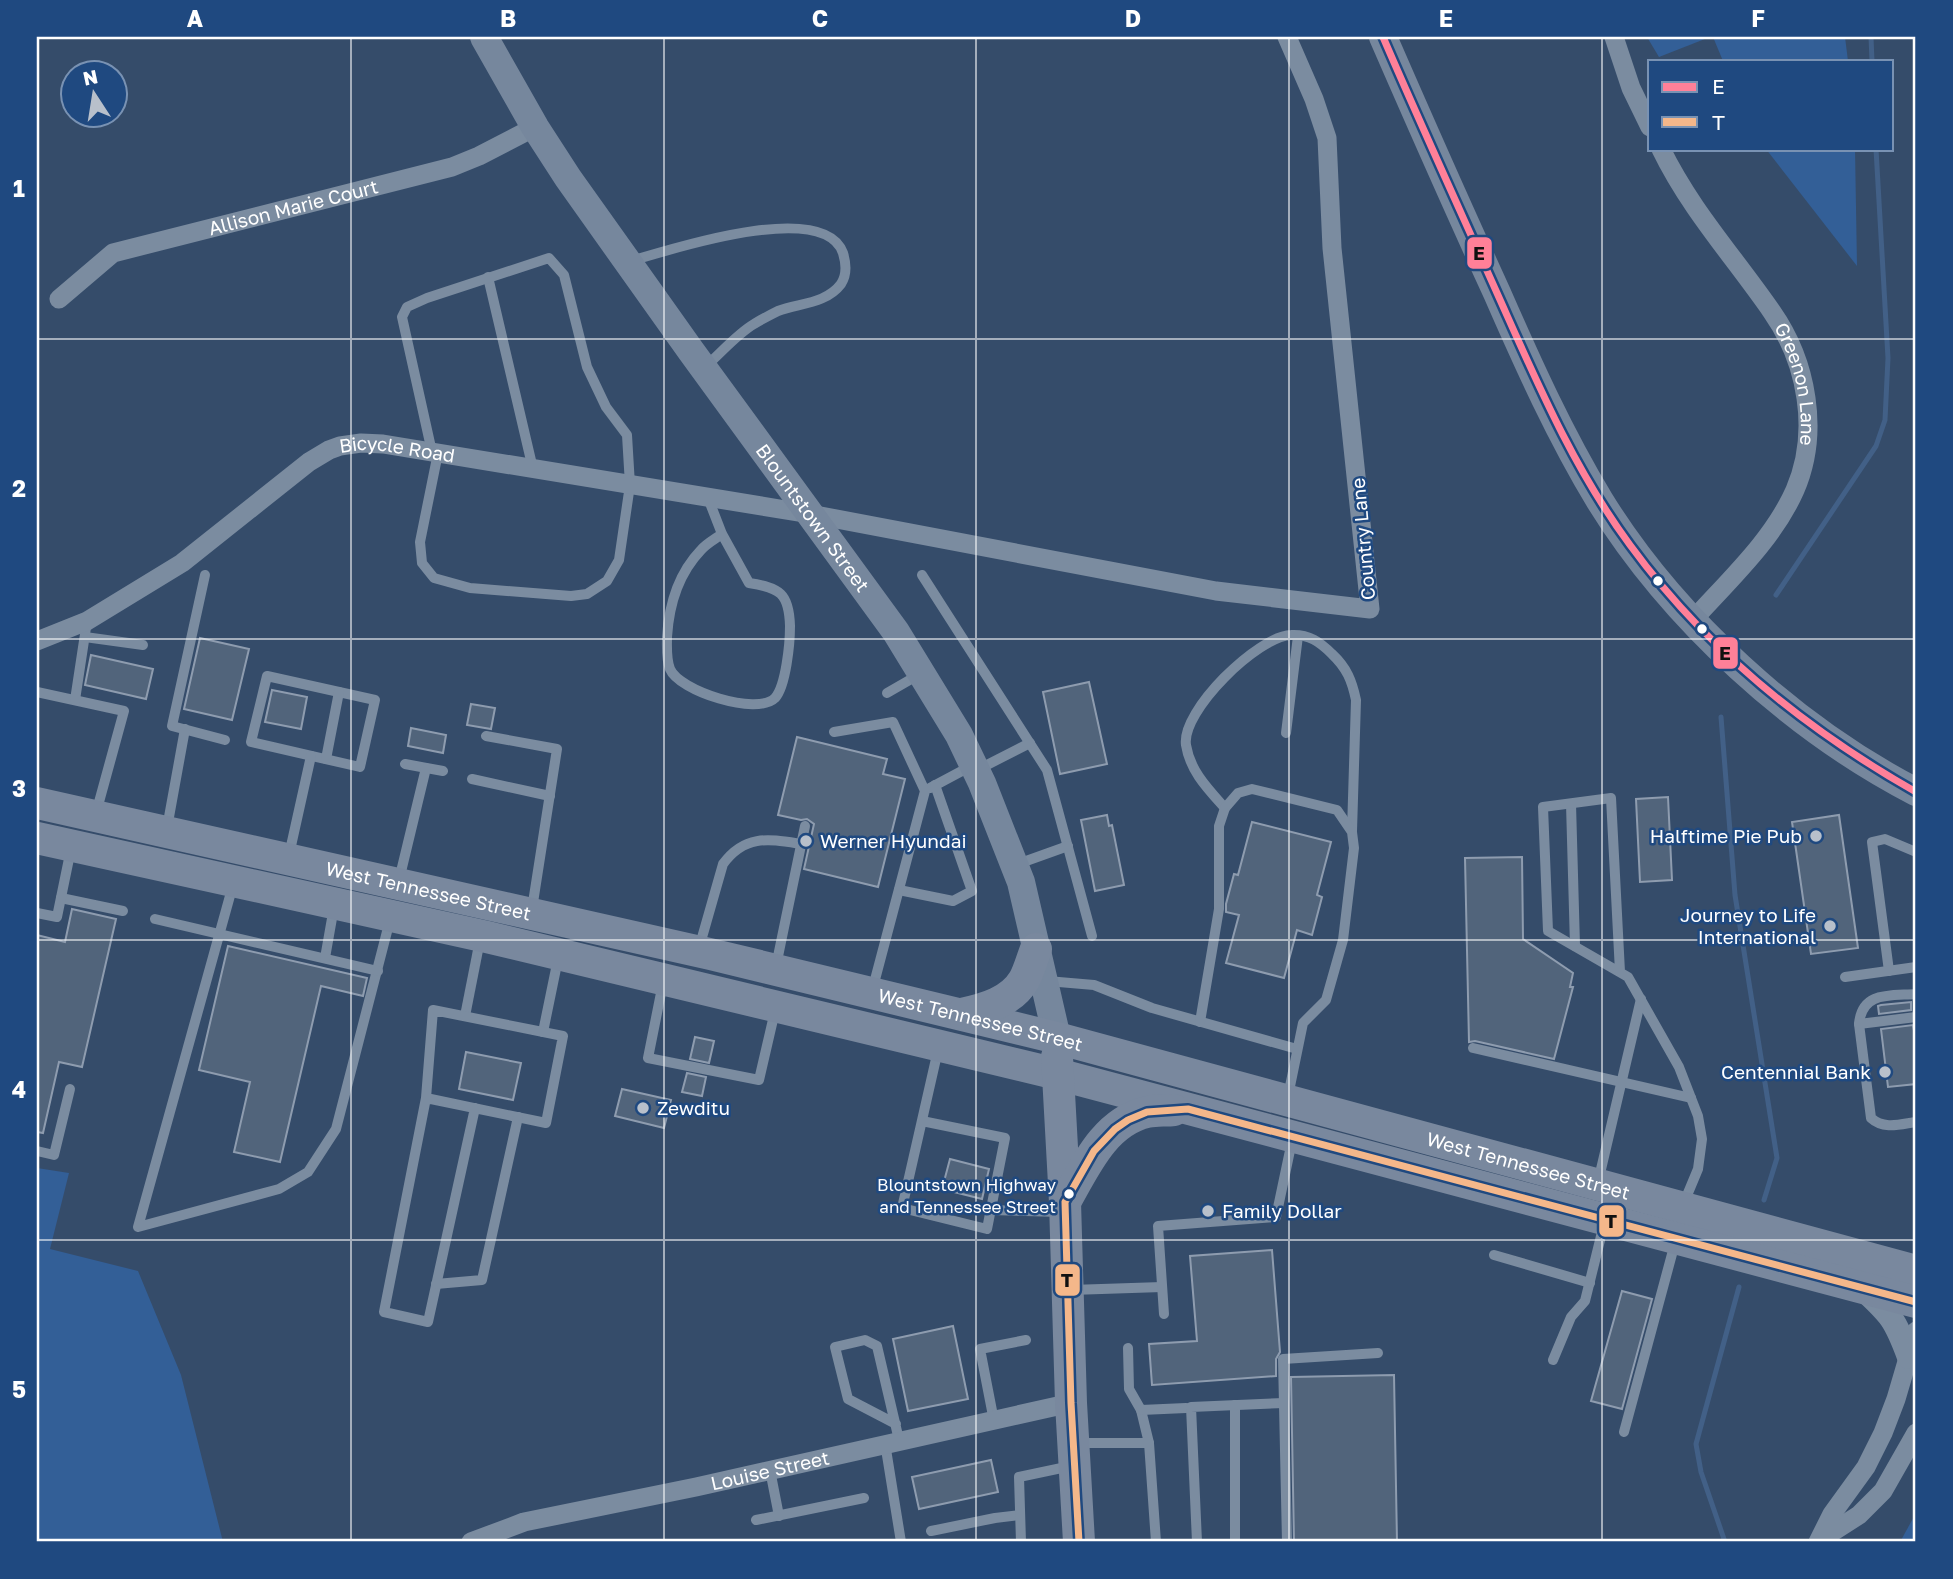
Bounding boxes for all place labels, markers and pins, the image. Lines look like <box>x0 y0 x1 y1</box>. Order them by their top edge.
unlabelled marker <box>1651 574 1665 588</box>
unlabelled marker <box>1695 622 1709 636</box>
place label: Halftime Pie Pub <box>1650 824 1802 847</box>
marker: Halftime Pie Pub <box>1808 828 1824 844</box>
place label: Werner Hyundai <box>820 829 967 852</box>
marker: Werner Hyundai <box>798 833 814 849</box>
place label: Journey to Life International <box>1680 903 1816 948</box>
marker: Journey to Life International <box>1822 918 1838 934</box>
place label: Centennial Bank <box>1721 1060 1871 1083</box>
marker: Centennial Bank <box>1877 1064 1893 1080</box>
place label: Zewditu <box>657 1096 730 1119</box>
marker: Zewditu <box>635 1100 651 1116</box>
place label: Blountstown Highway and Tennessee Street <box>877 1174 1056 1217</box>
marker: Blountstown Highway and Tennessee Street <box>1062 1187 1076 1201</box>
place label: Family Dollar <box>1222 1199 1342 1222</box>
marker: Family Dollar <box>1200 1203 1216 1219</box>

